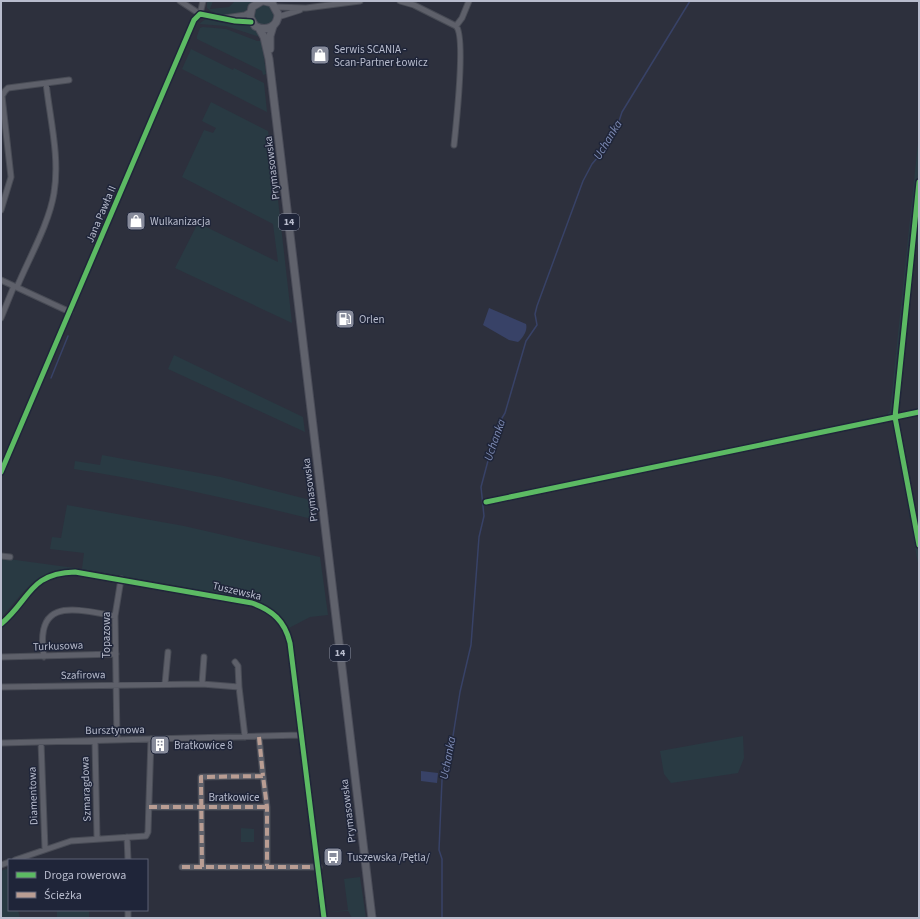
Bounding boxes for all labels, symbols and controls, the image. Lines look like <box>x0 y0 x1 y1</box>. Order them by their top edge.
place label: Serwis SCANIA - Scan-Partner Łowicz <box>334 42 428 70</box>
shop icon: Serwis SCANIA - Scan-Partner Łowicz <box>309 44 331 66</box>
water label: Uchanka <box>589 116 627 163</box>
street label: Prymasowska <box>261 135 283 201</box>
street label: Jana Pawła II <box>82 183 120 245</box>
shop icon: Wulkanizacja <box>125 210 147 232</box>
place label: Wulkanizacja <box>150 214 210 229</box>
road number: 14 <box>279 214 299 230</box>
fuel station icon: Orlen <box>334 308 356 330</box>
place label: Orlen <box>359 312 384 327</box>
water label: Uchanka <box>480 416 510 463</box>
street label: Prymasowska <box>299 457 321 523</box>
street label: Tuszewska <box>211 578 263 604</box>
street label: Topazowa <box>99 612 114 658</box>
street label: Turkusowa <box>33 638 83 654</box>
road number: 14 <box>330 645 350 661</box>
street label: Szafirowa <box>60 667 106 683</box>
street label: Bursztynowa <box>85 722 145 738</box>
building icon: Bratkowice 8 <box>149 734 171 756</box>
water label: Uchanka <box>436 734 461 781</box>
place label: Bratkowice 8 <box>174 738 233 753</box>
street label: Szmaragdowa <box>77 756 95 822</box>
street label: Diamentowa <box>24 767 42 825</box>
street label: Prymasowska <box>337 778 359 844</box>
street label: Bratkowice <box>208 790 260 805</box>
bus stop icon: Tuszewska /Pętla/ <box>322 846 344 868</box>
place label: Tuszewska /Pętla/ <box>347 850 430 865</box>
legend <box>8 859 148 911</box>
text: Droga rowerowa <box>44 867 126 884</box>
text: Ścieżka <box>44 887 82 904</box>

